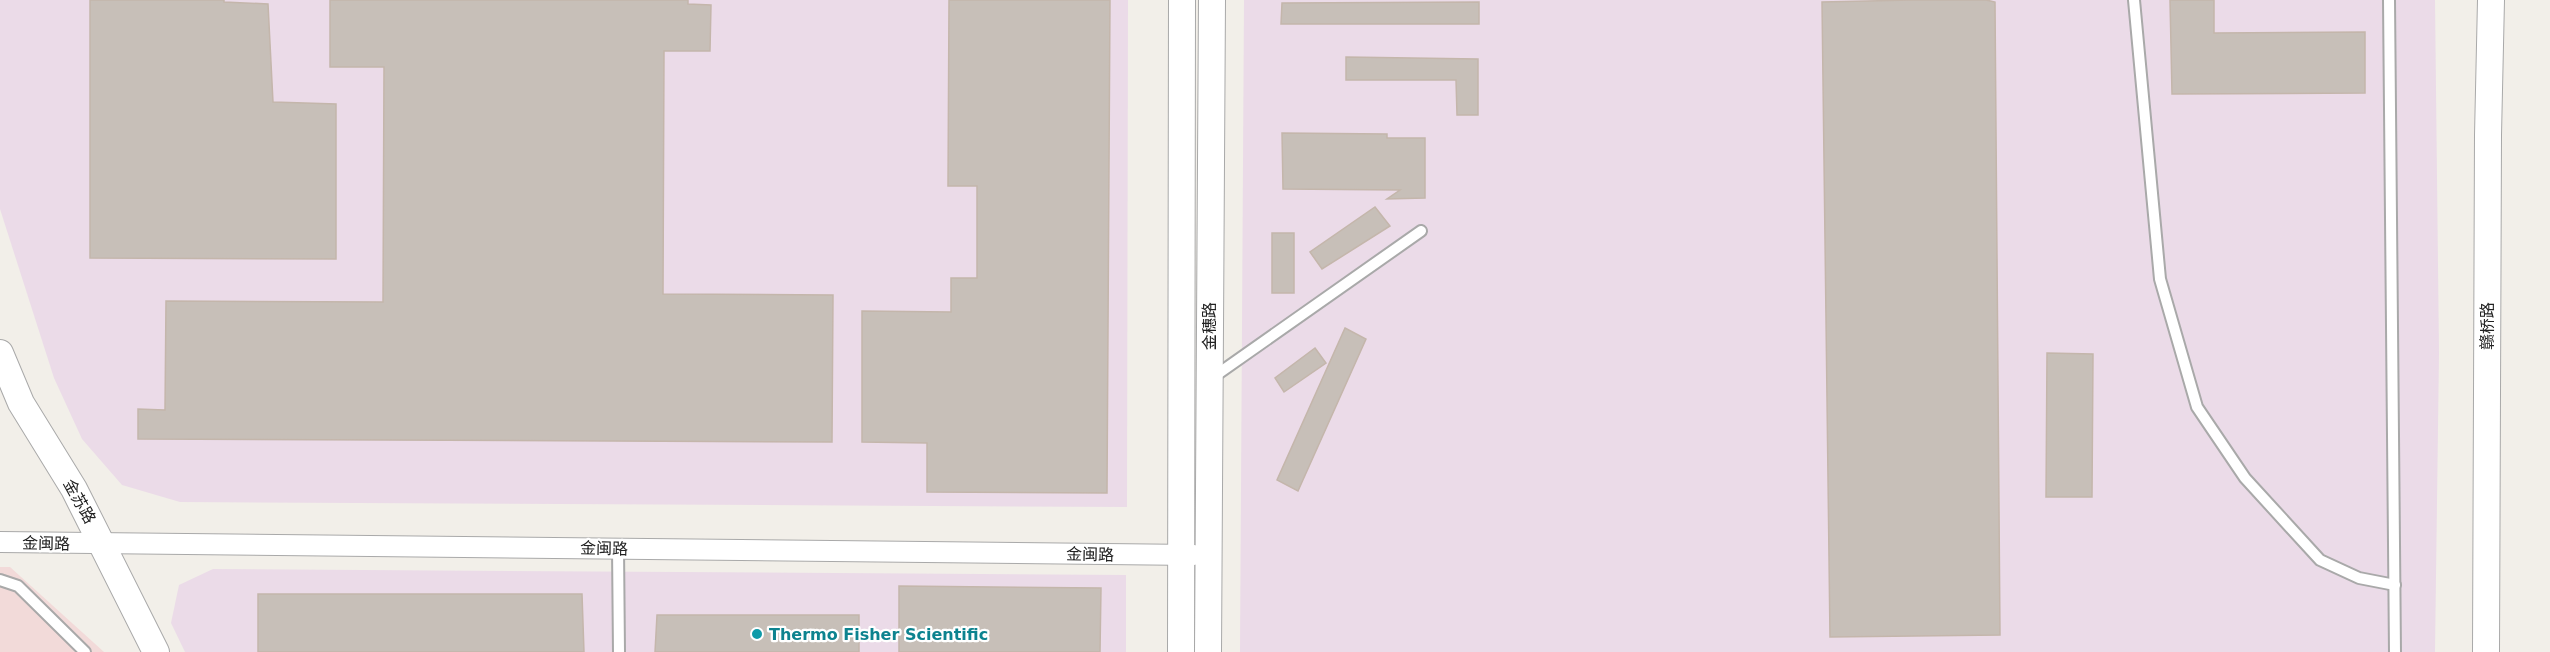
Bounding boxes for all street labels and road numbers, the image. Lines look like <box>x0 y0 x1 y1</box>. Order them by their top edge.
street label: 金穗路 <box>1200 302 1219 350</box>
street label: 赣桥路 <box>2478 302 2497 350</box>
street label: 金苏路 <box>60 476 100 527</box>
street label: 金闽路 <box>22 534 70 553</box>
street label: 金闽路 <box>580 539 628 558</box>
street label: 金闽路 <box>1066 545 1114 564</box>

